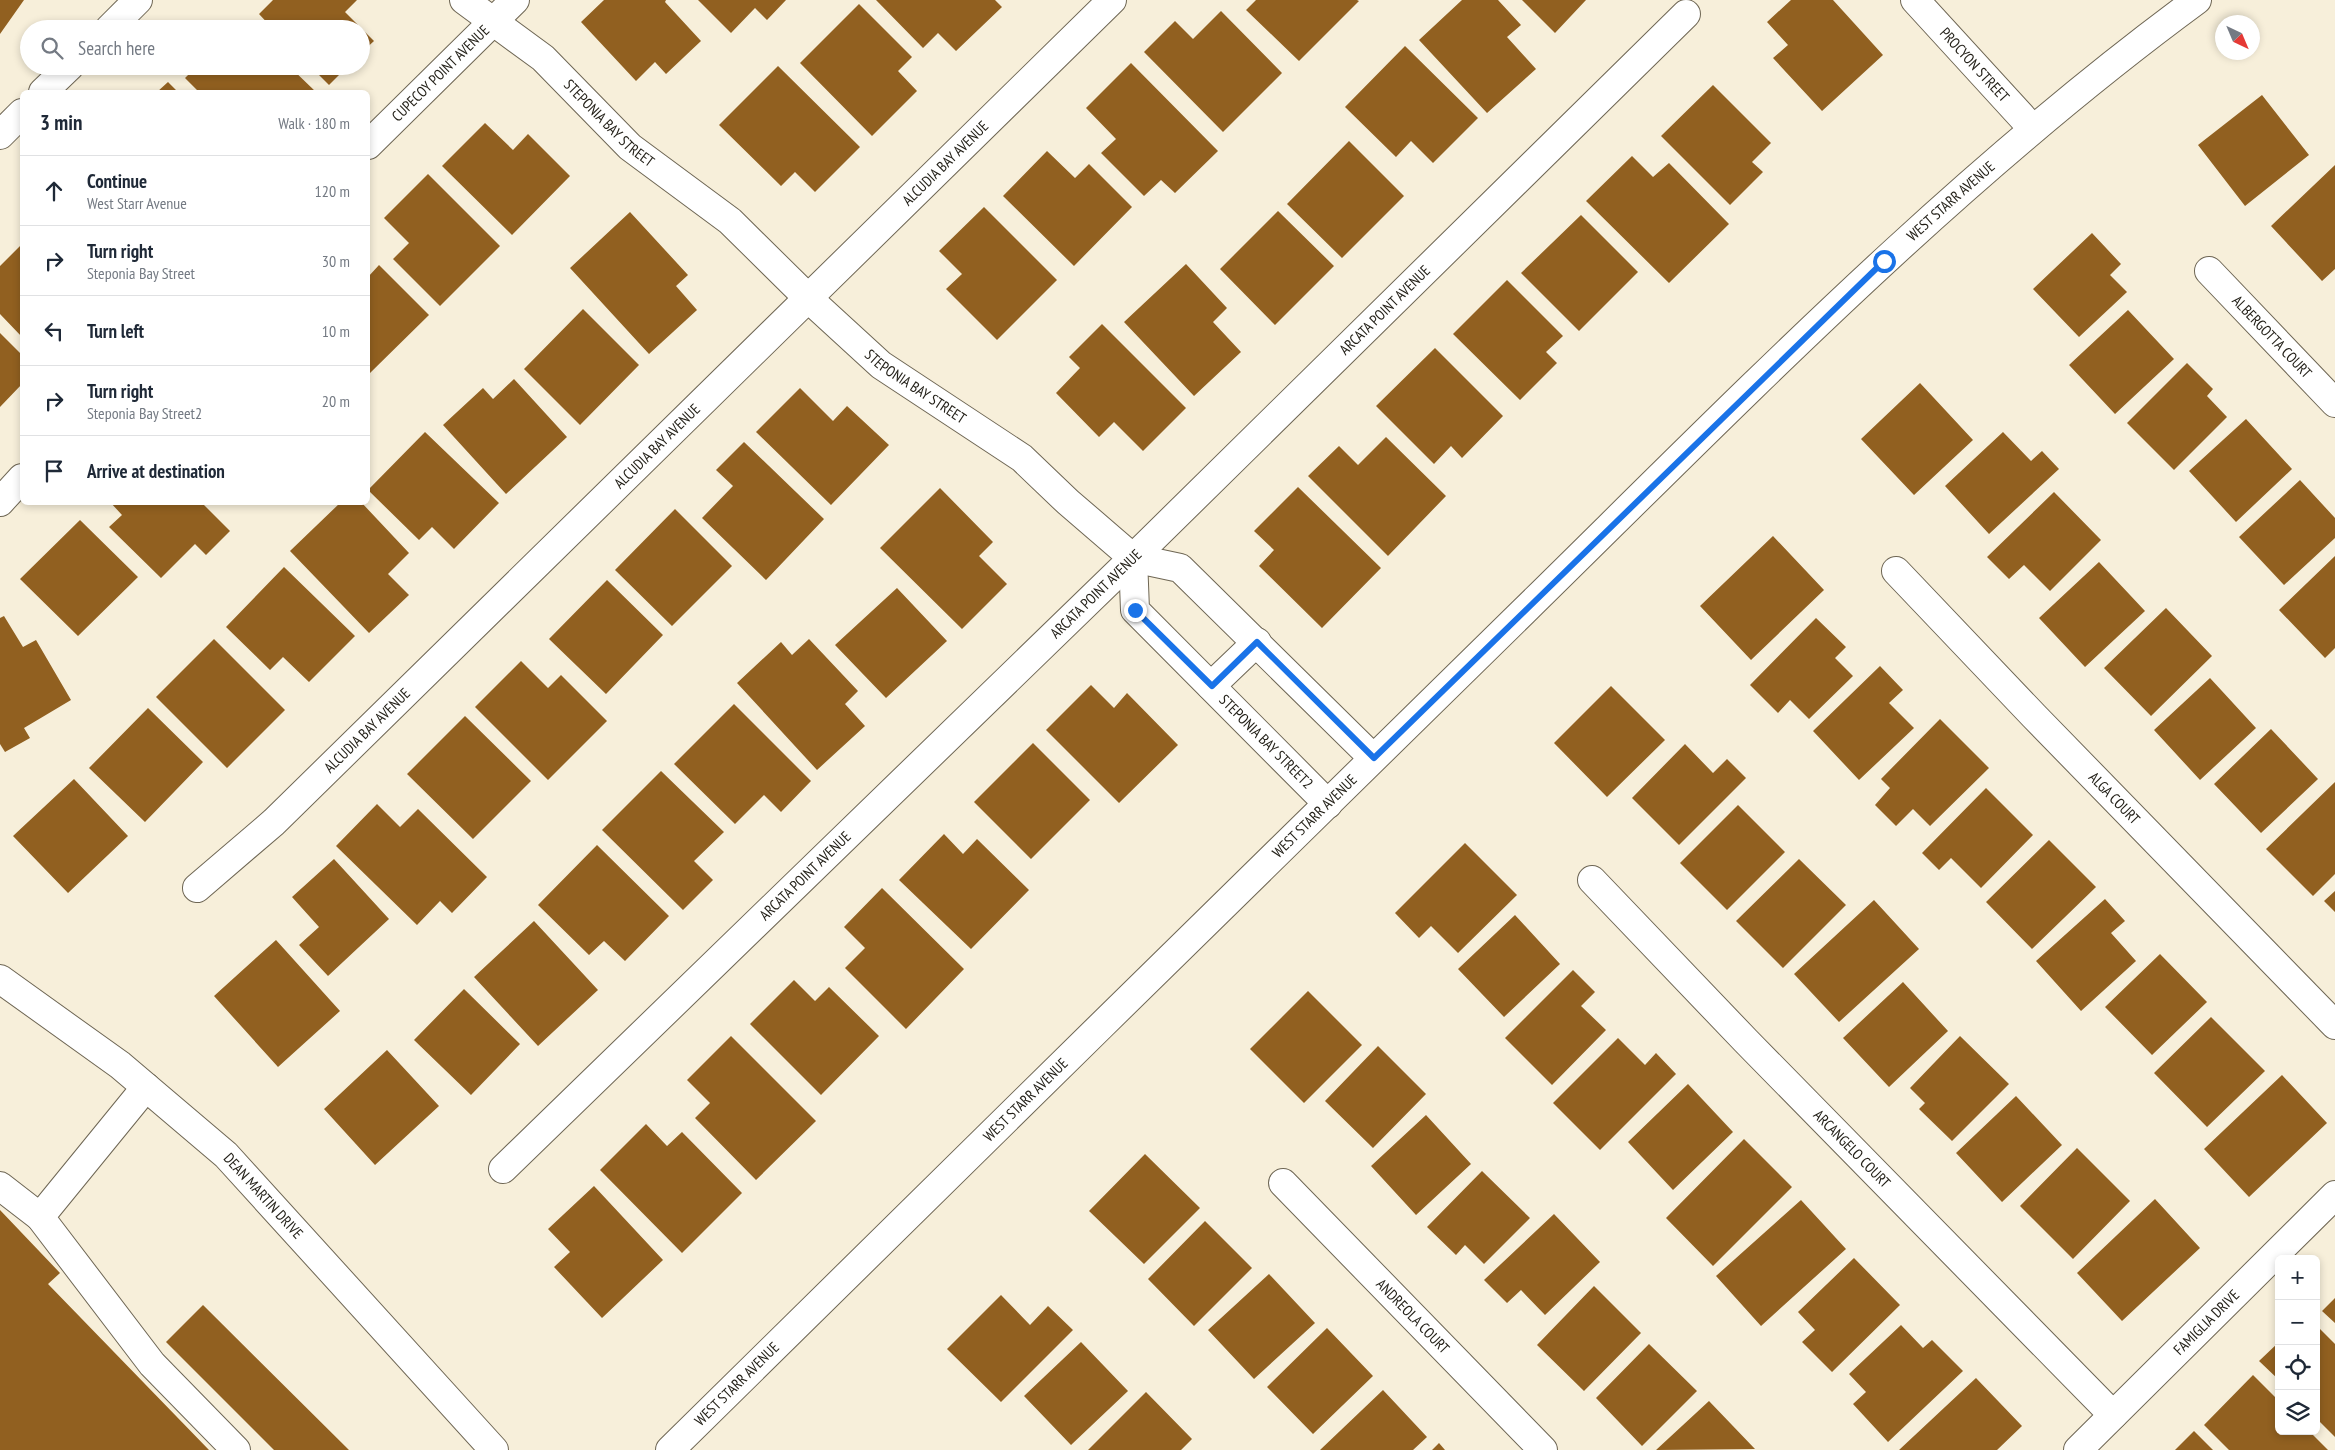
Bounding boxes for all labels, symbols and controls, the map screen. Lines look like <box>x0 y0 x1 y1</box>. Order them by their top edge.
north arrow <box>2215 15 2260 60</box>
search box <box>20 20 370 75</box>
street label: CUPECOY POINT AVENUE <box>387 21 493 125</box>
street label: PROCYON STREET <box>1936 24 2014 106</box>
icon: search <box>38 34 66 62</box>
text: Search here <box>78 36 155 60</box>
street label: STEPONIA BAY STREET <box>560 75 659 171</box>
text: 3 min <box>40 109 82 136</box>
text: Walk · 180 m <box>278 113 350 133</box>
street label: ALCUDIA BAY AVENUE <box>898 117 992 209</box>
street label: WEST STARR AVENUE <box>1903 157 1998 245</box>
text: Continue <box>87 169 147 193</box>
icon: ahead <box>40 177 68 205</box>
text: 120 m <box>315 181 350 201</box>
text: West Starr Avenue <box>87 193 187 213</box>
text: Turn right <box>87 239 153 263</box>
icon: right <box>40 247 68 275</box>
route start <box>1873 250 1896 273</box>
text: 30 m <box>322 251 350 271</box>
street label: ARCATA POINT AVENUE <box>1335 261 1434 359</box>
text: Steponia Bay Street <box>87 263 195 283</box>
street label: ALBERGOTTA COURT <box>2228 291 2316 382</box>
icon: left <box>40 317 68 345</box>
text: Turn left <box>87 319 144 343</box>
text: 10 m <box>322 321 350 341</box>
street label: STEPONIA BAY STREET <box>861 345 970 428</box>
text: Turn right <box>87 379 153 403</box>
icon: right <box>40 387 68 415</box>
text: 20 m <box>322 391 350 411</box>
street label: ALCUDIA BAY AVENUE <box>610 399 704 492</box>
text: Steponia Bay Street2 <box>87 403 202 423</box>
icon: arrive <box>40 457 68 485</box>
text: Arrive at destination <box>87 459 225 483</box>
street label: ARCATA POINT AVENUE <box>1046 545 1145 642</box>
route end <box>1124 599 1147 622</box>
street label: ALCUDIA BAY AVENUE <box>320 684 414 777</box>
street label: STEPONIA BAY STREET2 <box>1216 690 1318 793</box>
street label: ALGA COURT <box>2085 768 2144 828</box>
street label: WEST STARR AVENUE <box>1268 770 1361 862</box>
street label: ARCATA POINT AVENUE <box>755 827 855 924</box>
street label: WEST STARR AVENUE <box>979 1054 1072 1145</box>
street label: ARCANGELO COURT <box>1810 1105 1895 1192</box>
street label: DEAN MARTIN DRIVE <box>220 1149 307 1242</box>
map controls <box>2275 1255 2320 1435</box>
button: + <box>2275 1255 2320 1300</box>
street label: ANDREOLA COURT <box>1373 1275 1454 1357</box>
street label: FAMIGLIA DRIVE <box>2169 1285 2243 1359</box>
button: − <box>2275 1300 2320 1345</box>
street label: WEST STARR AVENUE <box>690 1338 783 1429</box>
button: locate <box>2275 1345 2320 1390</box>
button: layers <box>2275 1390 2320 1435</box>

